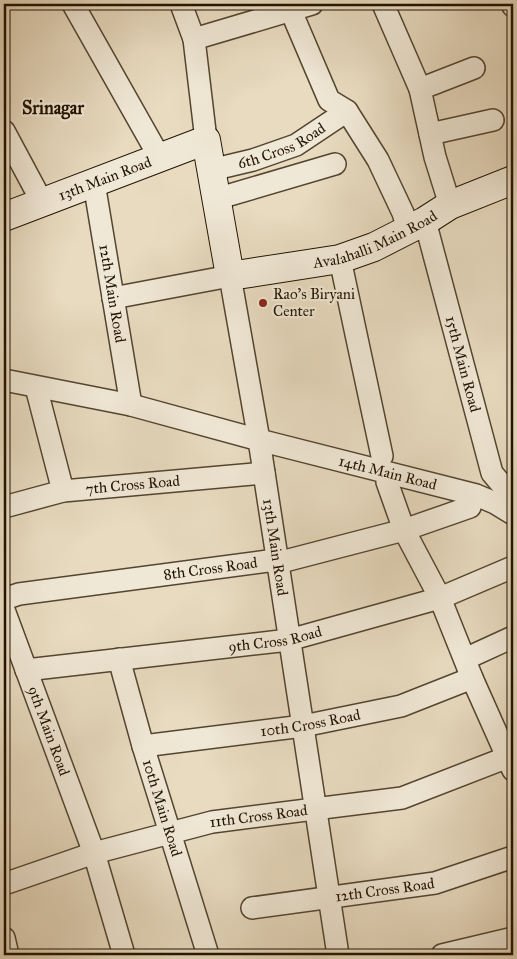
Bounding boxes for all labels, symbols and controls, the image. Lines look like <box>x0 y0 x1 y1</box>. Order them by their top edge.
district label: Srinagar <box>22 97 85 120</box>
street label: 6th Cross Road <box>236 119 329 172</box>
street label: 13th Main Road <box>56 152 154 204</box>
street label: Avalahalli Main Road <box>311 206 441 272</box>
street label: 12th Main Road <box>95 243 130 345</box>
place label: Rao's Biryani Center <box>273 285 355 320</box>
marker: Rao's Biryani Center <box>257 297 269 309</box>
street label: 15th Main Road <box>442 314 485 415</box>
street label: 14th Main Road <box>337 452 439 494</box>
street label: 7th Cross Road <box>85 472 181 498</box>
street label: 13th Main Road <box>259 497 292 597</box>
street label: 8th Cross Road <box>162 553 259 584</box>
street label: 9th Cross Road <box>227 622 324 656</box>
street label: 9th Main Road <box>24 684 74 779</box>
street label: 10th Cross Road <box>259 705 362 740</box>
street label: 10th Main Road <box>139 757 186 859</box>
street label: 11th Cross Road <box>208 801 309 831</box>
street label: 12th Cross Road <box>334 874 436 906</box>

